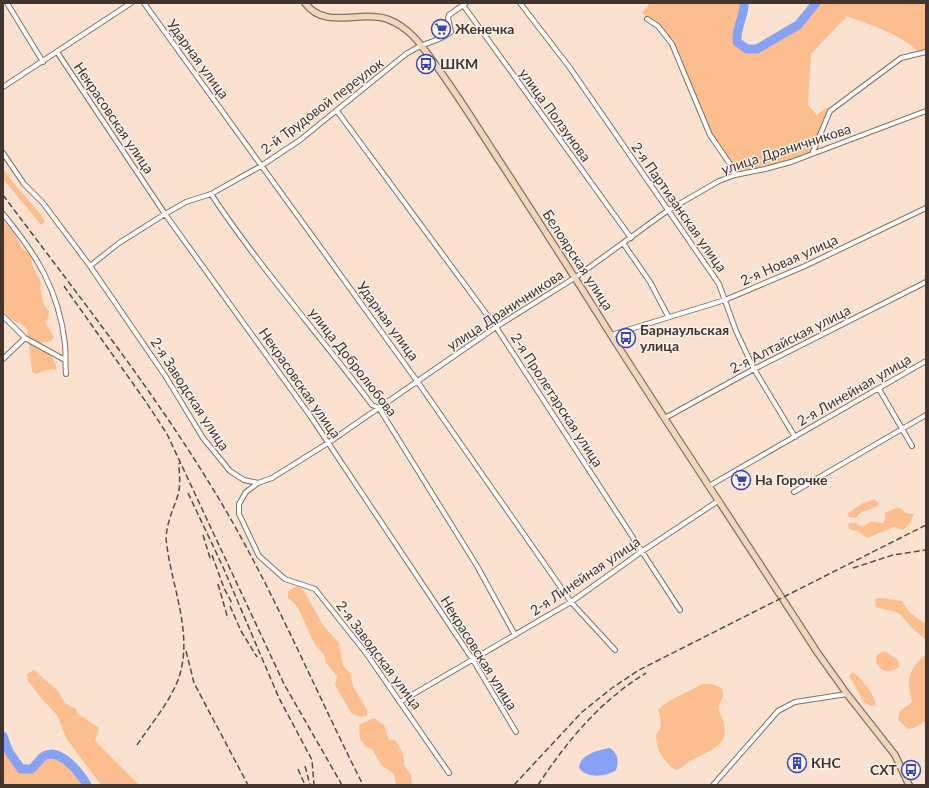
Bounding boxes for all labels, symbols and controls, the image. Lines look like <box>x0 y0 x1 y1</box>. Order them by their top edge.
street label: Ударная улица <box>164 16 233 102</box>
supermarket icon: Женечка <box>430 18 452 40</box>
place label: Женечка <box>455 20 514 37</box>
street label: 2-й Трудовой переулок <box>257 53 387 157</box>
bus stop icon: ШКМ <box>415 53 437 75</box>
place label: ШКМ <box>440 55 478 72</box>
street label: Некрасовская улица <box>71 59 158 177</box>
street label: улица Ползунова <box>516 65 595 165</box>
street label: улица Драничникова <box>719 120 853 178</box>
street label: 2-я Партизанская улица <box>628 139 731 275</box>
street label: Белоярская улица <box>540 206 617 313</box>
street label: 2-я Новая улица <box>737 230 840 289</box>
street label: улица Драничникова <box>443 266 566 354</box>
street label: Ударная улица <box>354 278 423 364</box>
street label: 2-я Алтайская улица <box>727 301 853 376</box>
street label: улица Добролюбова <box>306 304 401 419</box>
place label: Барнаульская улица <box>640 321 729 354</box>
street label: Некрасовская улица <box>256 324 345 441</box>
bus stop icon: Барнаульская улица <box>615 327 637 349</box>
street label: 2-я Пролетарская улица <box>508 329 607 470</box>
street label: 2-я Заводская улица <box>147 334 233 454</box>
street label: 2-я Линейная улица <box>794 350 914 429</box>
supermarket icon: На Горочке <box>730 469 752 491</box>
place label: На Горочке <box>755 471 828 488</box>
street label: 2-я Линейная улица <box>527 533 643 619</box>
street label: Некрасовская улица <box>438 593 521 713</box>
street label: 2-я Заводская улица <box>333 597 426 712</box>
building icon: КНС <box>786 752 808 774</box>
place label: КНС <box>811 754 842 771</box>
bus stop icon: СХТ <box>900 759 922 781</box>
place label: СХТ <box>870 761 898 778</box>

